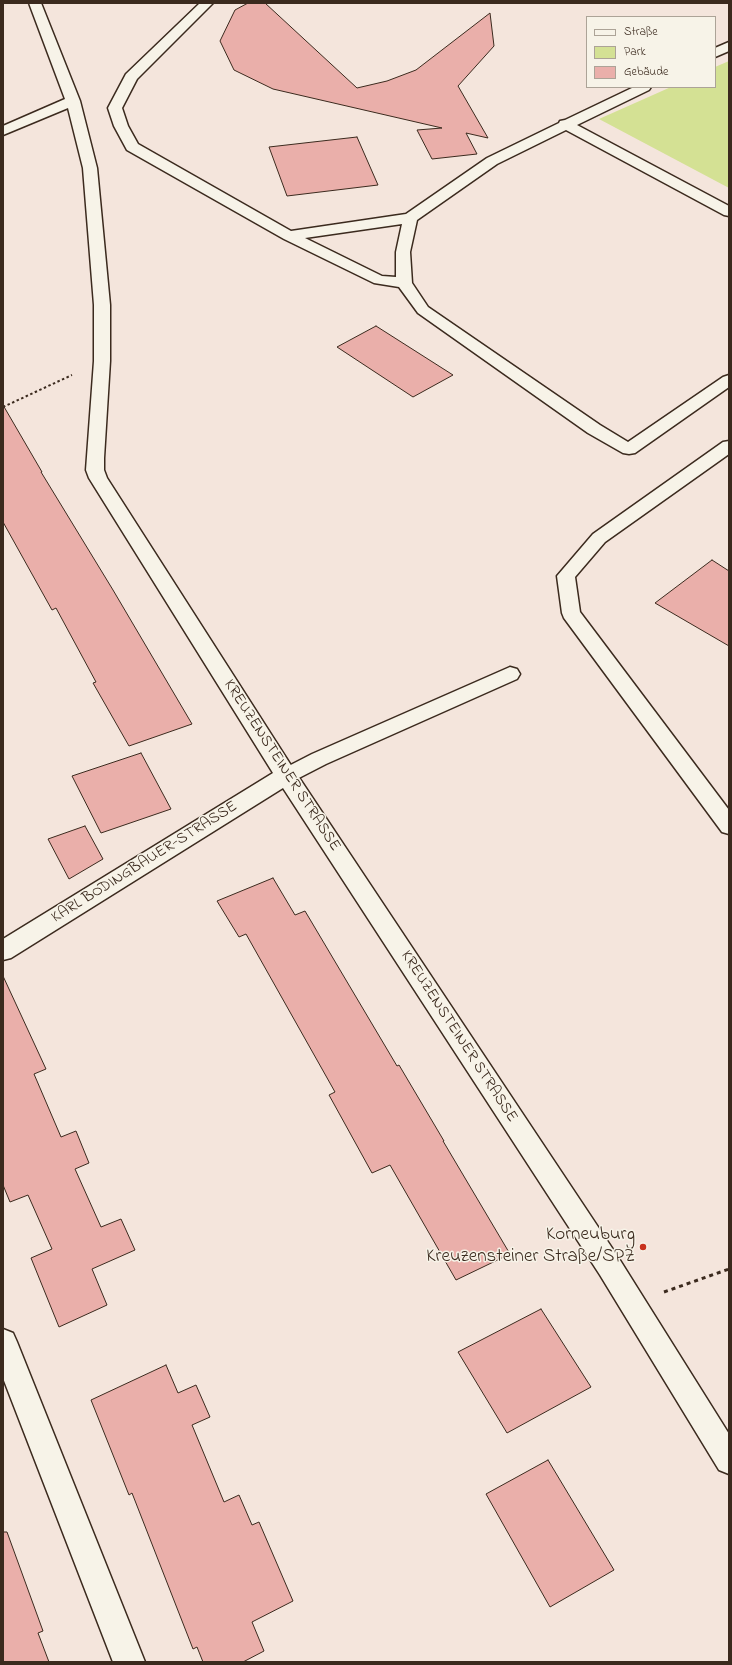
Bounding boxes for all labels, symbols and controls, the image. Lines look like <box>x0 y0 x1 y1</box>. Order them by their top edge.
legend <box>586 16 716 88</box>
text: Straße <box>624 23 658 41</box>
text: Park <box>624 43 646 61</box>
text: Gebäude <box>624 63 668 81</box>
street label: KREUZENSTEINER STRASSE <box>218 677 344 855</box>
street label: KARL BODINGBAUER-STRASSE <box>49 798 241 928</box>
street label: KREUZENSTEINER STRASSE <box>395 948 521 1126</box>
place label: Korneuburg Kreuzensteiner Straße/SPZ <box>426 1225 635 1269</box>
marker: Korneuburg Kreuzensteiner Straße/SPZ <box>638 1242 648 1252</box>

